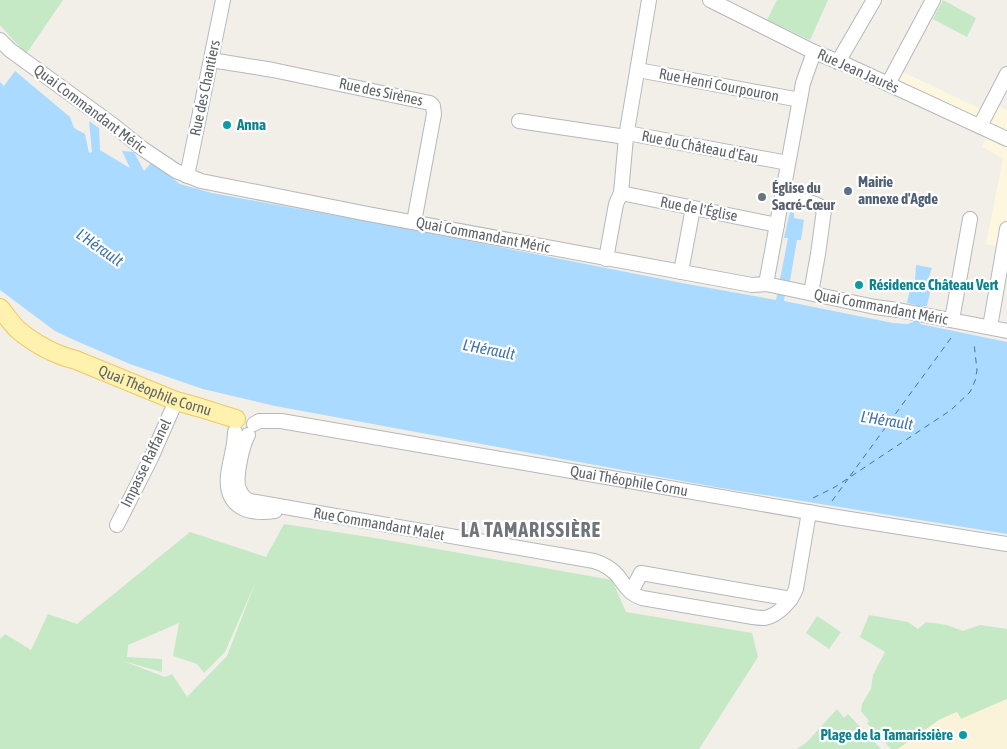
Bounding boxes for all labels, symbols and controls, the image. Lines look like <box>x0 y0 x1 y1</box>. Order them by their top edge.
street label: Rue des Chantiers <box>186 38 223 137</box>
street label: Rue Jean Jaurès <box>815 45 901 96</box>
street label: Quai Commandant Méric <box>31 61 150 157</box>
street label: Rue Henri Courpouron <box>658 65 781 104</box>
street label: Rue des Sirènes <box>338 74 425 109</box>
place label: Anna <box>236 116 266 133</box>
marker: Anna <box>221 119 233 131</box>
street label: Rue du Château d'Eau <box>640 127 760 166</box>
place label: Mairie annexe d'Agde <box>858 173 938 207</box>
place label: Église du Sacré-Cœur <box>772 179 836 213</box>
marker: Mairie annexe d'Agde <box>842 185 854 197</box>
marker: Église du Sacré-Cœur <box>756 191 768 203</box>
street label: Rue de l'Église <box>659 193 739 224</box>
street label: Quai Commandant Méric <box>415 213 552 256</box>
water label: L'Hérault <box>73 224 127 270</box>
place label: Résidence Château Vert <box>869 276 999 293</box>
marker: Résidence Château Vert <box>853 279 865 291</box>
street label: Quai Commandant Méric <box>813 285 950 328</box>
water label: L'Hérault <box>461 335 517 363</box>
street label: Quai Théophile Cornu <box>96 361 214 419</box>
water label: L'Hérault <box>859 407 915 433</box>
street label: Impasse Raffanel <box>117 416 174 510</box>
street label: Quai Théophile Cornu <box>569 462 689 499</box>
street label: Rue Commandant Malet <box>312 504 446 543</box>
district label: LA TAMARISSIÈRE <box>461 518 601 541</box>
place label: Plage de la Tamarissière <box>820 726 953 743</box>
marker: Plage de la Tamarissière <box>957 729 969 741</box>

